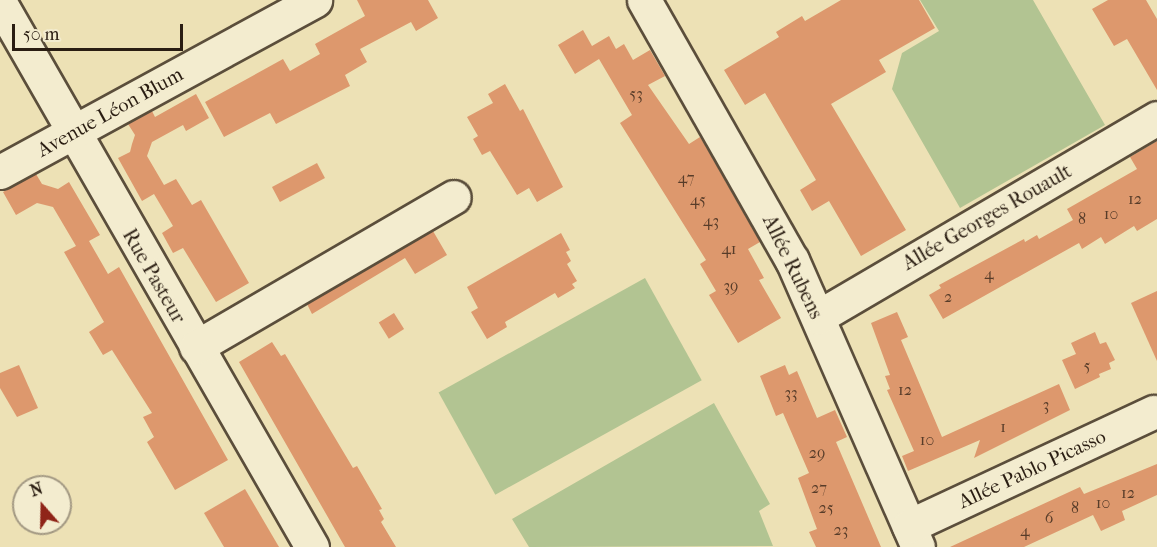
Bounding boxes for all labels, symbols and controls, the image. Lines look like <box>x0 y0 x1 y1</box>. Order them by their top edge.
scale bar <box>15 12 186 50</box>
text: 50 m <box>23 24 59 45</box>
street label: Avenue Léon Blum <box>33 62 187 162</box>
house number: 53 <box>629 84 643 104</box>
street label: Allée Georges Rouault <box>898 159 1076 275</box>
house number: 47 <box>678 168 694 188</box>
house number: 12 <box>1128 189 1142 209</box>
house number: 45 <box>690 190 706 210</box>
house number: 10 <box>1104 204 1118 224</box>
house number: 8 <box>1078 209 1086 229</box>
house number: 43 <box>703 211 719 231</box>
street label: Allée Rubens <box>758 211 828 323</box>
street label: Rue Pasteur <box>117 225 191 327</box>
house number: 41 <box>721 239 737 259</box>
house number: 4 <box>984 264 994 284</box>
house number: 39 <box>724 276 738 296</box>
house number: 2 <box>944 287 952 307</box>
house number: 5 <box>1084 356 1090 376</box>
house number: 12 <box>898 380 912 400</box>
house number: 33 <box>784 383 798 403</box>
house number: 3 <box>1043 395 1049 415</box>
house number: 1 <box>1000 417 1006 437</box>
street label: Allée Pablo Picasso <box>954 424 1110 514</box>
house number: 10 <box>920 430 934 450</box>
house number: 29 <box>809 443 825 463</box>
north arrow <box>12 475 72 535</box>
text: N <box>27 478 45 501</box>
house number: 27 <box>811 478 827 498</box>
house number: 12 <box>1121 483 1135 503</box>
house number: 10 <box>1096 493 1110 513</box>
house number: 25 <box>818 498 834 518</box>
house number: 8 <box>1071 498 1079 518</box>
house number: 6 <box>1045 508 1053 528</box>
house number: 23 <box>834 520 848 540</box>
house number: 4 <box>1020 521 1030 541</box>

